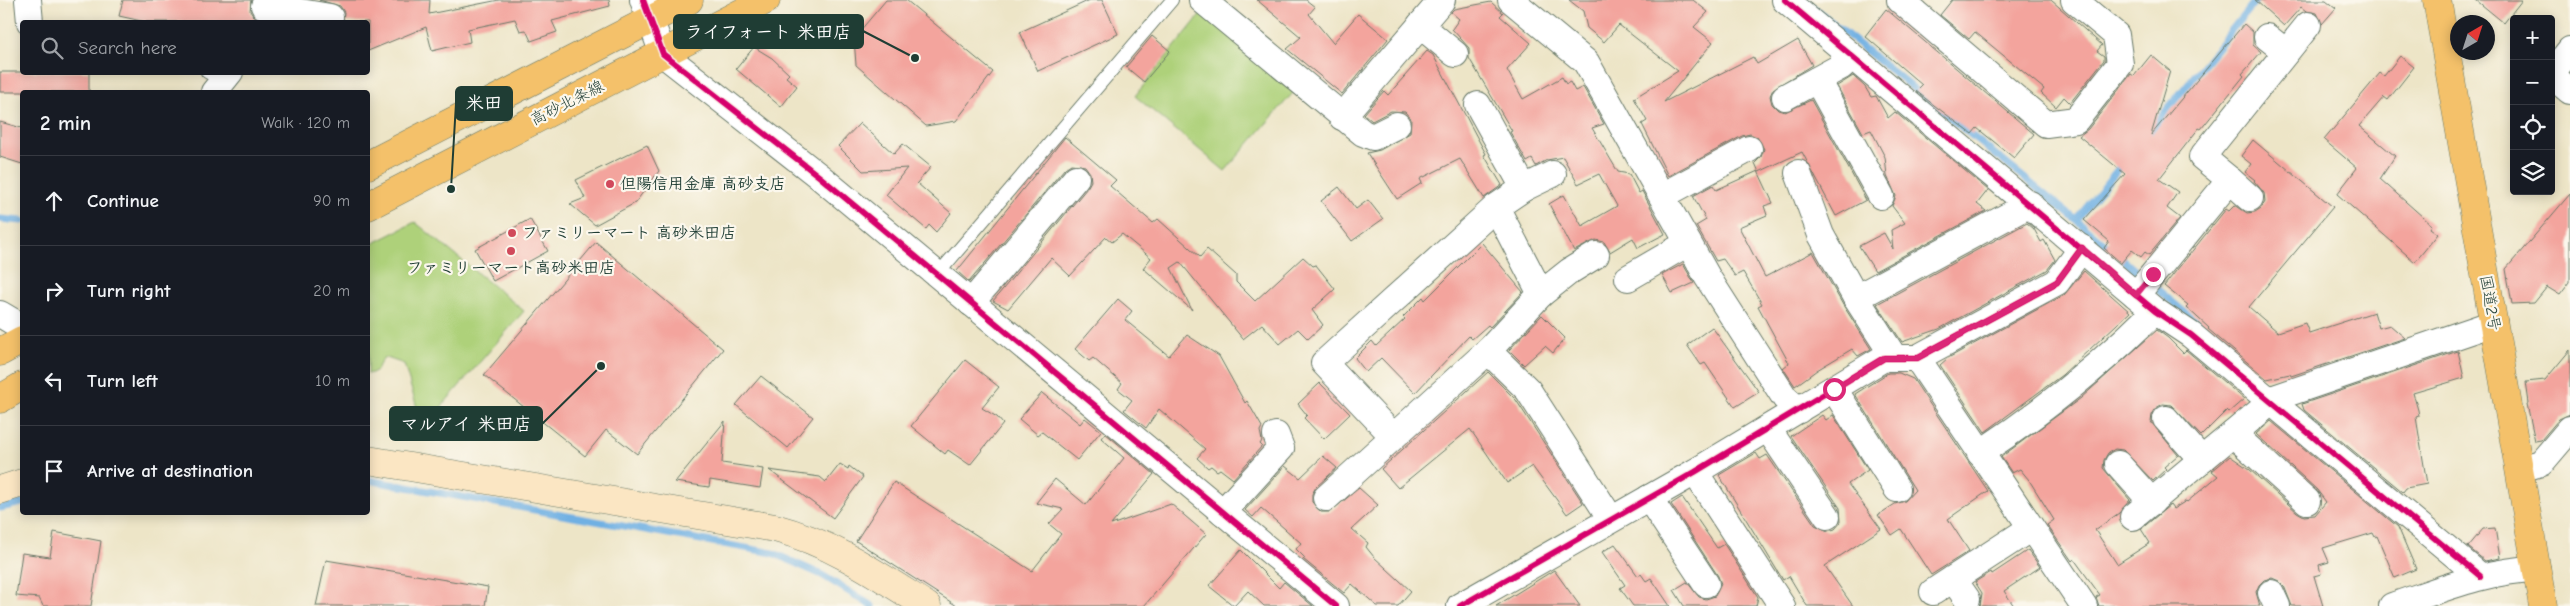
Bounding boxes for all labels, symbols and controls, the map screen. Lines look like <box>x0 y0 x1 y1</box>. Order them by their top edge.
callout: ライフォート 米田店 <box>674 15 863 48</box>
north arrow <box>2450 15 2495 60</box>
map controls <box>2510 15 2555 195</box>
button: + <box>2510 15 2555 60</box>
search box <box>20 20 370 75</box>
text: ライフォート 米田店 <box>685 22 851 43</box>
icon: search <box>38 34 66 62</box>
text: Search here <box>78 37 177 59</box>
button: − <box>2510 60 2555 105</box>
street label: 高砂北条線 <box>527 77 607 129</box>
callout: 米田 <box>456 87 512 120</box>
text: 米田 <box>466 93 502 114</box>
button: locate <box>2510 105 2555 150</box>
text: 2 min <box>40 111 91 135</box>
text: Walk · 120 m <box>261 114 350 132</box>
button: layers <box>2510 150 2555 195</box>
place label: 但陽信用金庫 高砂支店 <box>620 175 786 193</box>
marker: 但陽信用金庫 高砂支店 <box>604 178 616 190</box>
icon: ahead <box>40 187 68 215</box>
text: Continue <box>87 190 159 212</box>
text: 90 m <box>313 192 350 210</box>
place label: ファミリーマート 高砂米田店 <box>522 224 736 242</box>
marker: ファミリーマート 高砂米田店 <box>506 227 518 239</box>
marker: ファミリーマート高砂米田店 <box>505 245 517 257</box>
place label: ファミリーマート高砂米田店 <box>407 259 615 277</box>
route end <box>2142 263 2165 286</box>
street label: 国道2号 <box>2476 274 2504 332</box>
icon: right <box>40 277 68 305</box>
text: Turn right <box>87 280 171 302</box>
text: 20 m <box>313 282 350 300</box>
icon: left <box>40 367 68 395</box>
text: Turn left <box>87 370 158 392</box>
text: 10 m <box>315 372 350 390</box>
route start <box>1823 378 1846 401</box>
callout: マルアイ 米田店 <box>390 407 542 440</box>
text: マルアイ 米田店 <box>401 414 531 435</box>
icon: arrive <box>40 457 68 485</box>
text: Arrive at destination <box>87 460 253 482</box>

